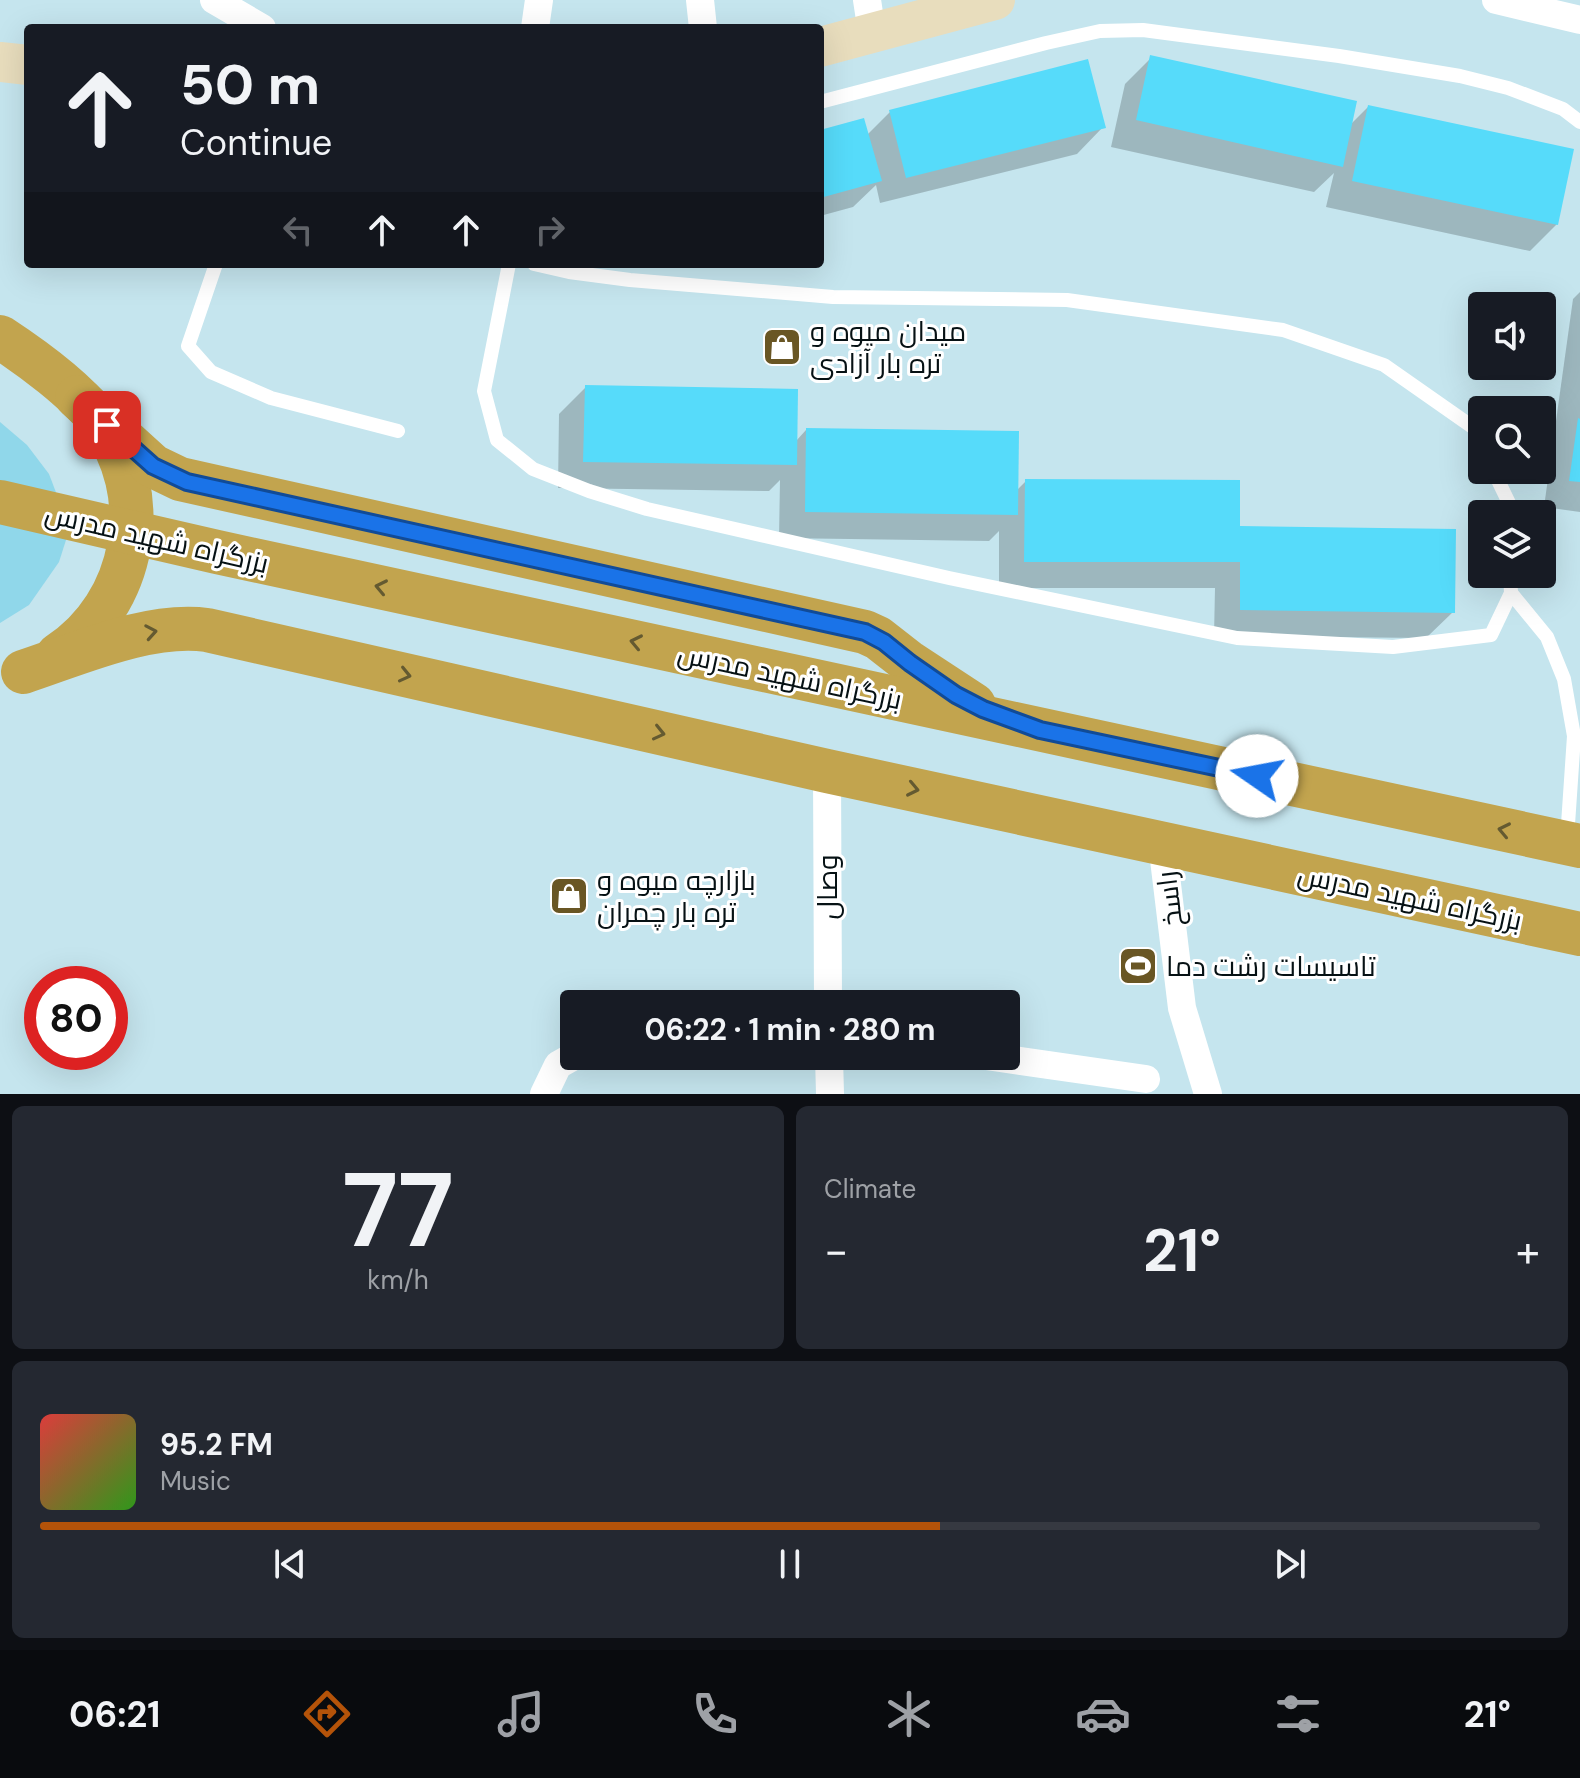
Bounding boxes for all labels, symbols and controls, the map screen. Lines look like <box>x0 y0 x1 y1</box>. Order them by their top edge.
text: 50 m <box>180 48 320 121</box>
icon: ahead <box>48 56 152 160</box>
text: Continue <box>180 119 332 166</box>
icon: left <box>276 208 320 252</box>
icon: ahead <box>360 208 404 252</box>
icon: ahead <box>444 208 488 252</box>
icon: right <box>528 208 572 252</box>
map controls <box>1468 292 1556 588</box>
button: sound <box>1468 292 1556 380</box>
place label: میدان میوه و تره بار آزادی <box>810 313 966 382</box>
shop icon: میدان میوه و تره بار آزادی <box>761 326 803 368</box>
pin <box>73 391 141 459</box>
button: search <box>1468 396 1556 484</box>
icon: arrive <box>85 403 129 447</box>
street label: بزرگراه شهید مدرس <box>41 495 272 582</box>
button: layers <box>1468 500 1556 588</box>
one-way arrow <box>375 579 389 596</box>
one-way arrow <box>144 625 157 642</box>
one-way arrow <box>629 634 643 651</box>
street label: بزرگراه شهید مدرس <box>674 635 905 718</box>
one-way arrow <box>398 666 412 683</box>
one-way arrow <box>651 724 665 741</box>
position arrow <box>1215 734 1299 818</box>
one-way arrow <box>906 780 919 797</box>
one-way arrow <box>1497 822 1511 839</box>
street label: وصال <box>809 854 846 920</box>
street label: بزرگراه شهید مدرس <box>1294 856 1525 939</box>
place label: بازارچه میوه و تره بار چمران <box>597 862 756 931</box>
street label: راسخ <box>1148 869 1191 929</box>
shop icon: بازارچه میوه و تره بار چمران <box>548 875 590 917</box>
sports icon: تاسیسات رشت دما <box>1117 945 1159 987</box>
place label: تاسیسات رشت دما <box>1166 948 1376 985</box>
speed limit sign: 80 <box>24 966 128 1070</box>
text: 06:22 · 1 min · 280 m <box>644 1010 936 1049</box>
text: 77 <box>342 1143 454 1278</box>
text: Climate <box>824 1172 916 1206</box>
text: 21° <box>1143 1211 1221 1290</box>
text: − <box>824 1222 848 1280</box>
text: + <box>1516 1222 1540 1280</box>
text: km/h <box>367 1263 429 1297</box>
text: 95.2 FM <box>160 1425 273 1464</box>
text: Music <box>160 1464 231 1498</box>
icon: previous <box>268 1542 312 1586</box>
icon: pause <box>768 1542 812 1586</box>
icon: next <box>1268 1542 1312 1586</box>
icon: directions <box>299 1686 355 1742</box>
icon: music <box>493 1686 549 1742</box>
icon: phone <box>687 1686 743 1742</box>
icon: climate <box>881 1686 937 1742</box>
icon: car <box>1075 1686 1131 1742</box>
icon: filters <box>1270 1686 1326 1742</box>
text: 06:21 <box>69 1691 160 1738</box>
text: 21° <box>1464 1691 1511 1738</box>

